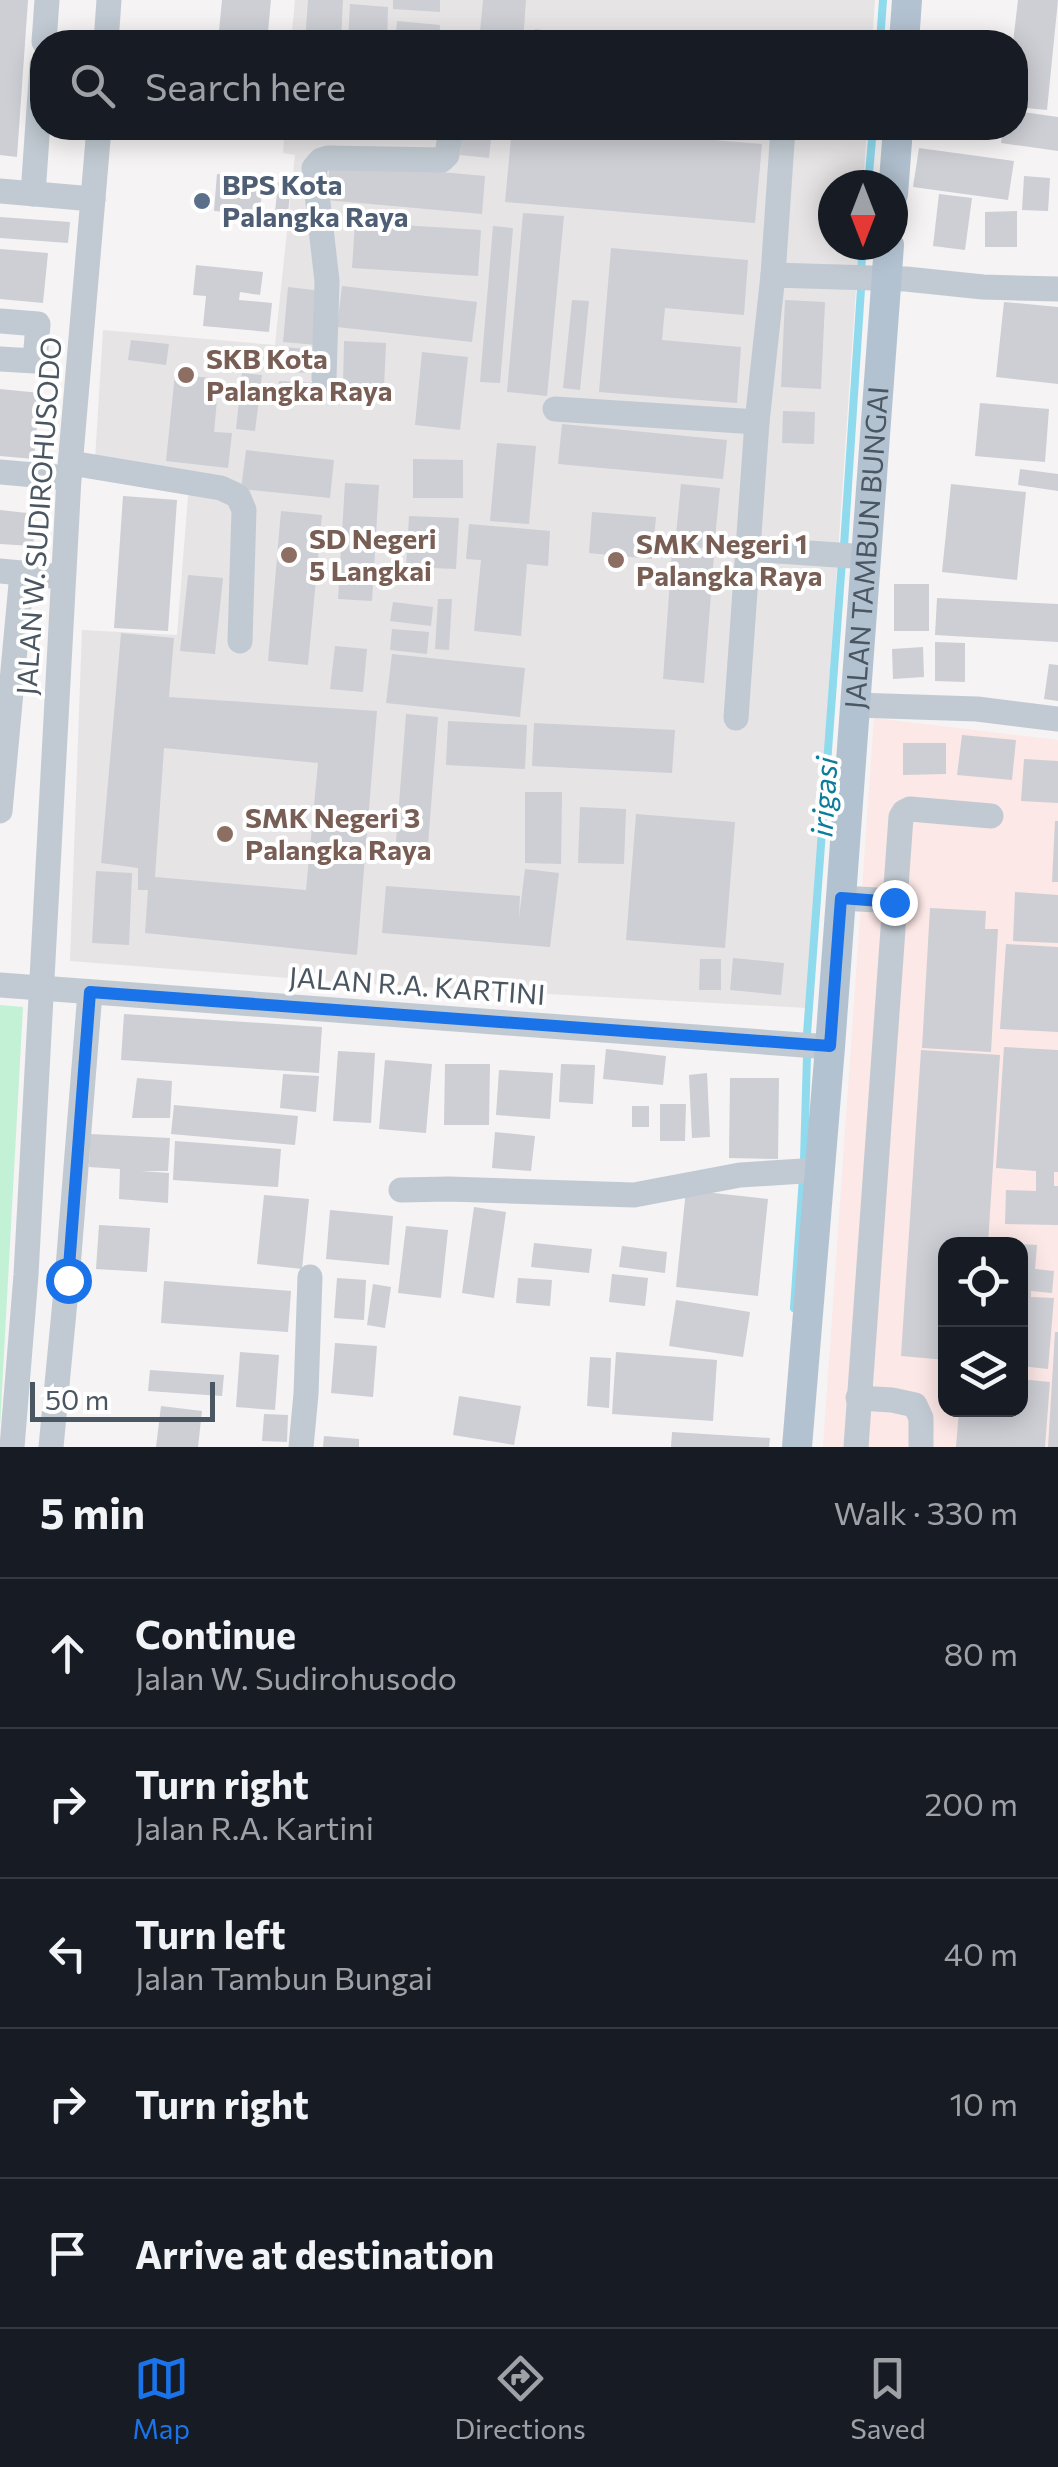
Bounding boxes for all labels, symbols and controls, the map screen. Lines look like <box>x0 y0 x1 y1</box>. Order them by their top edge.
search box <box>30 30 1028 140</box>
icon: search <box>65 58 120 113</box>
text: Search here <box>145 62 346 109</box>
place label: BPS Kota Palangka Raya <box>222 167 409 233</box>
north arrow <box>818 170 908 260</box>
marker: BPS Kota Palangka Raya <box>191 190 213 212</box>
street label: JALAN W. SUDIROHUSODO <box>9 336 67 696</box>
place label: SKB Kota Palangka Raya <box>206 341 393 407</box>
marker: SKB Kota Palangka Raya <box>175 364 197 386</box>
street label: JALAN TAMBUN BUNGAI <box>837 385 895 710</box>
place label: SD Negeri 5 Langkai <box>309 521 437 587</box>
place label: SMK Negeri 1 Palangka Raya <box>636 526 823 592</box>
marker: SD Negeri 5 Langkai <box>278 544 300 566</box>
marker: SMK Negeri 1 Palangka Raya <box>605 549 627 571</box>
water label: irigasi <box>801 754 844 838</box>
place label: SMK Negeri 3 Palangka Raya <box>245 800 432 866</box>
marker: SMK Negeri 3 Palangka Raya <box>214 823 236 845</box>
route end <box>872 880 918 926</box>
street label: JALAN R.A. KARTINI <box>288 959 546 1011</box>
map controls <box>938 1237 1028 1417</box>
button: locate <box>938 1237 1028 1327</box>
route start <box>46 1258 92 1304</box>
button: layers <box>938 1327 1028 1417</box>
scale bar <box>30 1377 215 1422</box>
text: 50 m <box>45 1382 109 1416</box>
text: 5 min <box>40 1486 145 1538</box>
text: Walk · 330 m <box>834 1492 1018 1532</box>
text: Continue <box>135 1610 296 1657</box>
icon: ahead <box>40 1626 95 1681</box>
text: 80 m <box>944 1633 1018 1673</box>
text: Jalan W. Sudirohusodo <box>135 1657 457 1697</box>
text: Turn right <box>135 1760 309 1807</box>
icon: right <box>40 1776 95 1831</box>
text: 200 m <box>925 1783 1018 1823</box>
text: Jalan R.A. Kartini <box>135 1807 374 1847</box>
text: Turn left <box>135 1910 286 1957</box>
icon: left <box>40 1926 95 1981</box>
text: 40 m <box>944 1933 1018 1973</box>
text: Jalan Tambun Bungai <box>135 1957 433 1997</box>
icon: right <box>40 2076 95 2131</box>
text: Turn right <box>135 2080 309 2127</box>
text: 10 m <box>949 2083 1018 2123</box>
icon: arrive <box>40 2226 95 2281</box>
text: Arrive at destination <box>135 2230 494 2277</box>
tab: Map <box>132 2351 190 2445</box>
tab: Directions <box>454 2351 586 2445</box>
tab: Saved <box>850 2351 926 2445</box>

